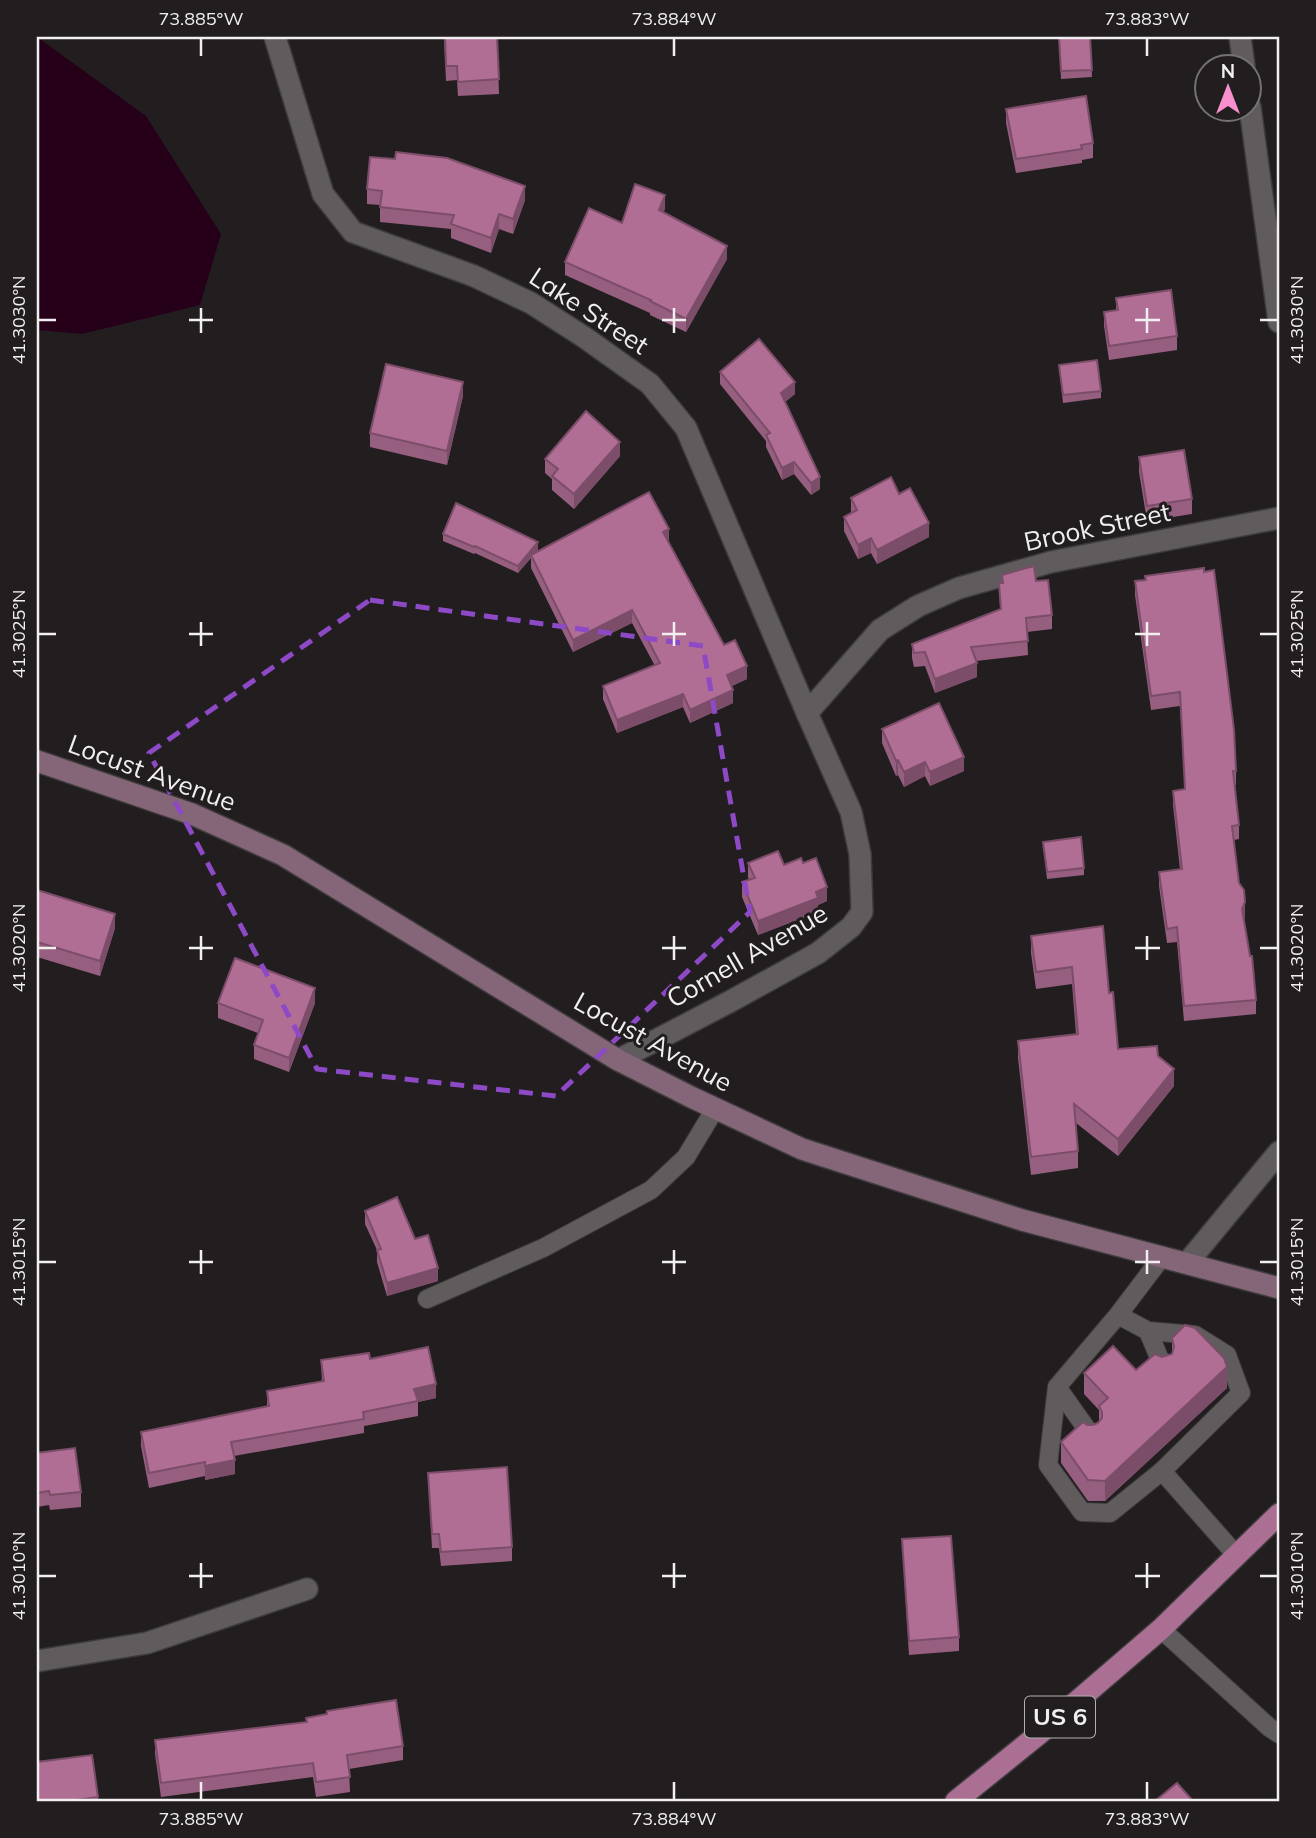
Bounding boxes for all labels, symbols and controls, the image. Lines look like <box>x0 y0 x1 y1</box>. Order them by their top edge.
text: 73.885°W <box>158 7 244 30</box>
text: 73.884°W <box>631 7 717 30</box>
text: 73.883°W <box>1104 7 1190 30</box>
north arrow <box>1194 52 1264 122</box>
text: N <box>1221 59 1235 83</box>
street label: Lake Street <box>523 260 655 361</box>
text: 41.3030°N <box>7 275 30 365</box>
text: 41.3030°N <box>1285 275 1308 365</box>
street label: Brook Street <box>1021 495 1173 558</box>
text: 41.3025°N <box>7 589 30 679</box>
text: 41.3025°N <box>1285 589 1308 679</box>
street label: Locust Avenue <box>64 727 240 818</box>
street label: Cornell Avenue <box>660 896 833 1015</box>
text: 41.3020°N <box>7 903 30 993</box>
text: 41.3020°N <box>1285 903 1308 993</box>
street label: Locust Avenue <box>568 984 738 1099</box>
text: 41.3015°N <box>7 1217 30 1307</box>
text: 41.3015°N <box>1285 1217 1308 1307</box>
text: 41.3010°N <box>7 1531 30 1621</box>
text: 41.3010°N <box>1285 1531 1308 1621</box>
road number: US 6 <box>1025 1696 1095 1737</box>
text: 73.885°W <box>158 1807 244 1830</box>
text: 73.884°W <box>631 1807 717 1830</box>
text: 73.883°W <box>1104 1807 1190 1830</box>

